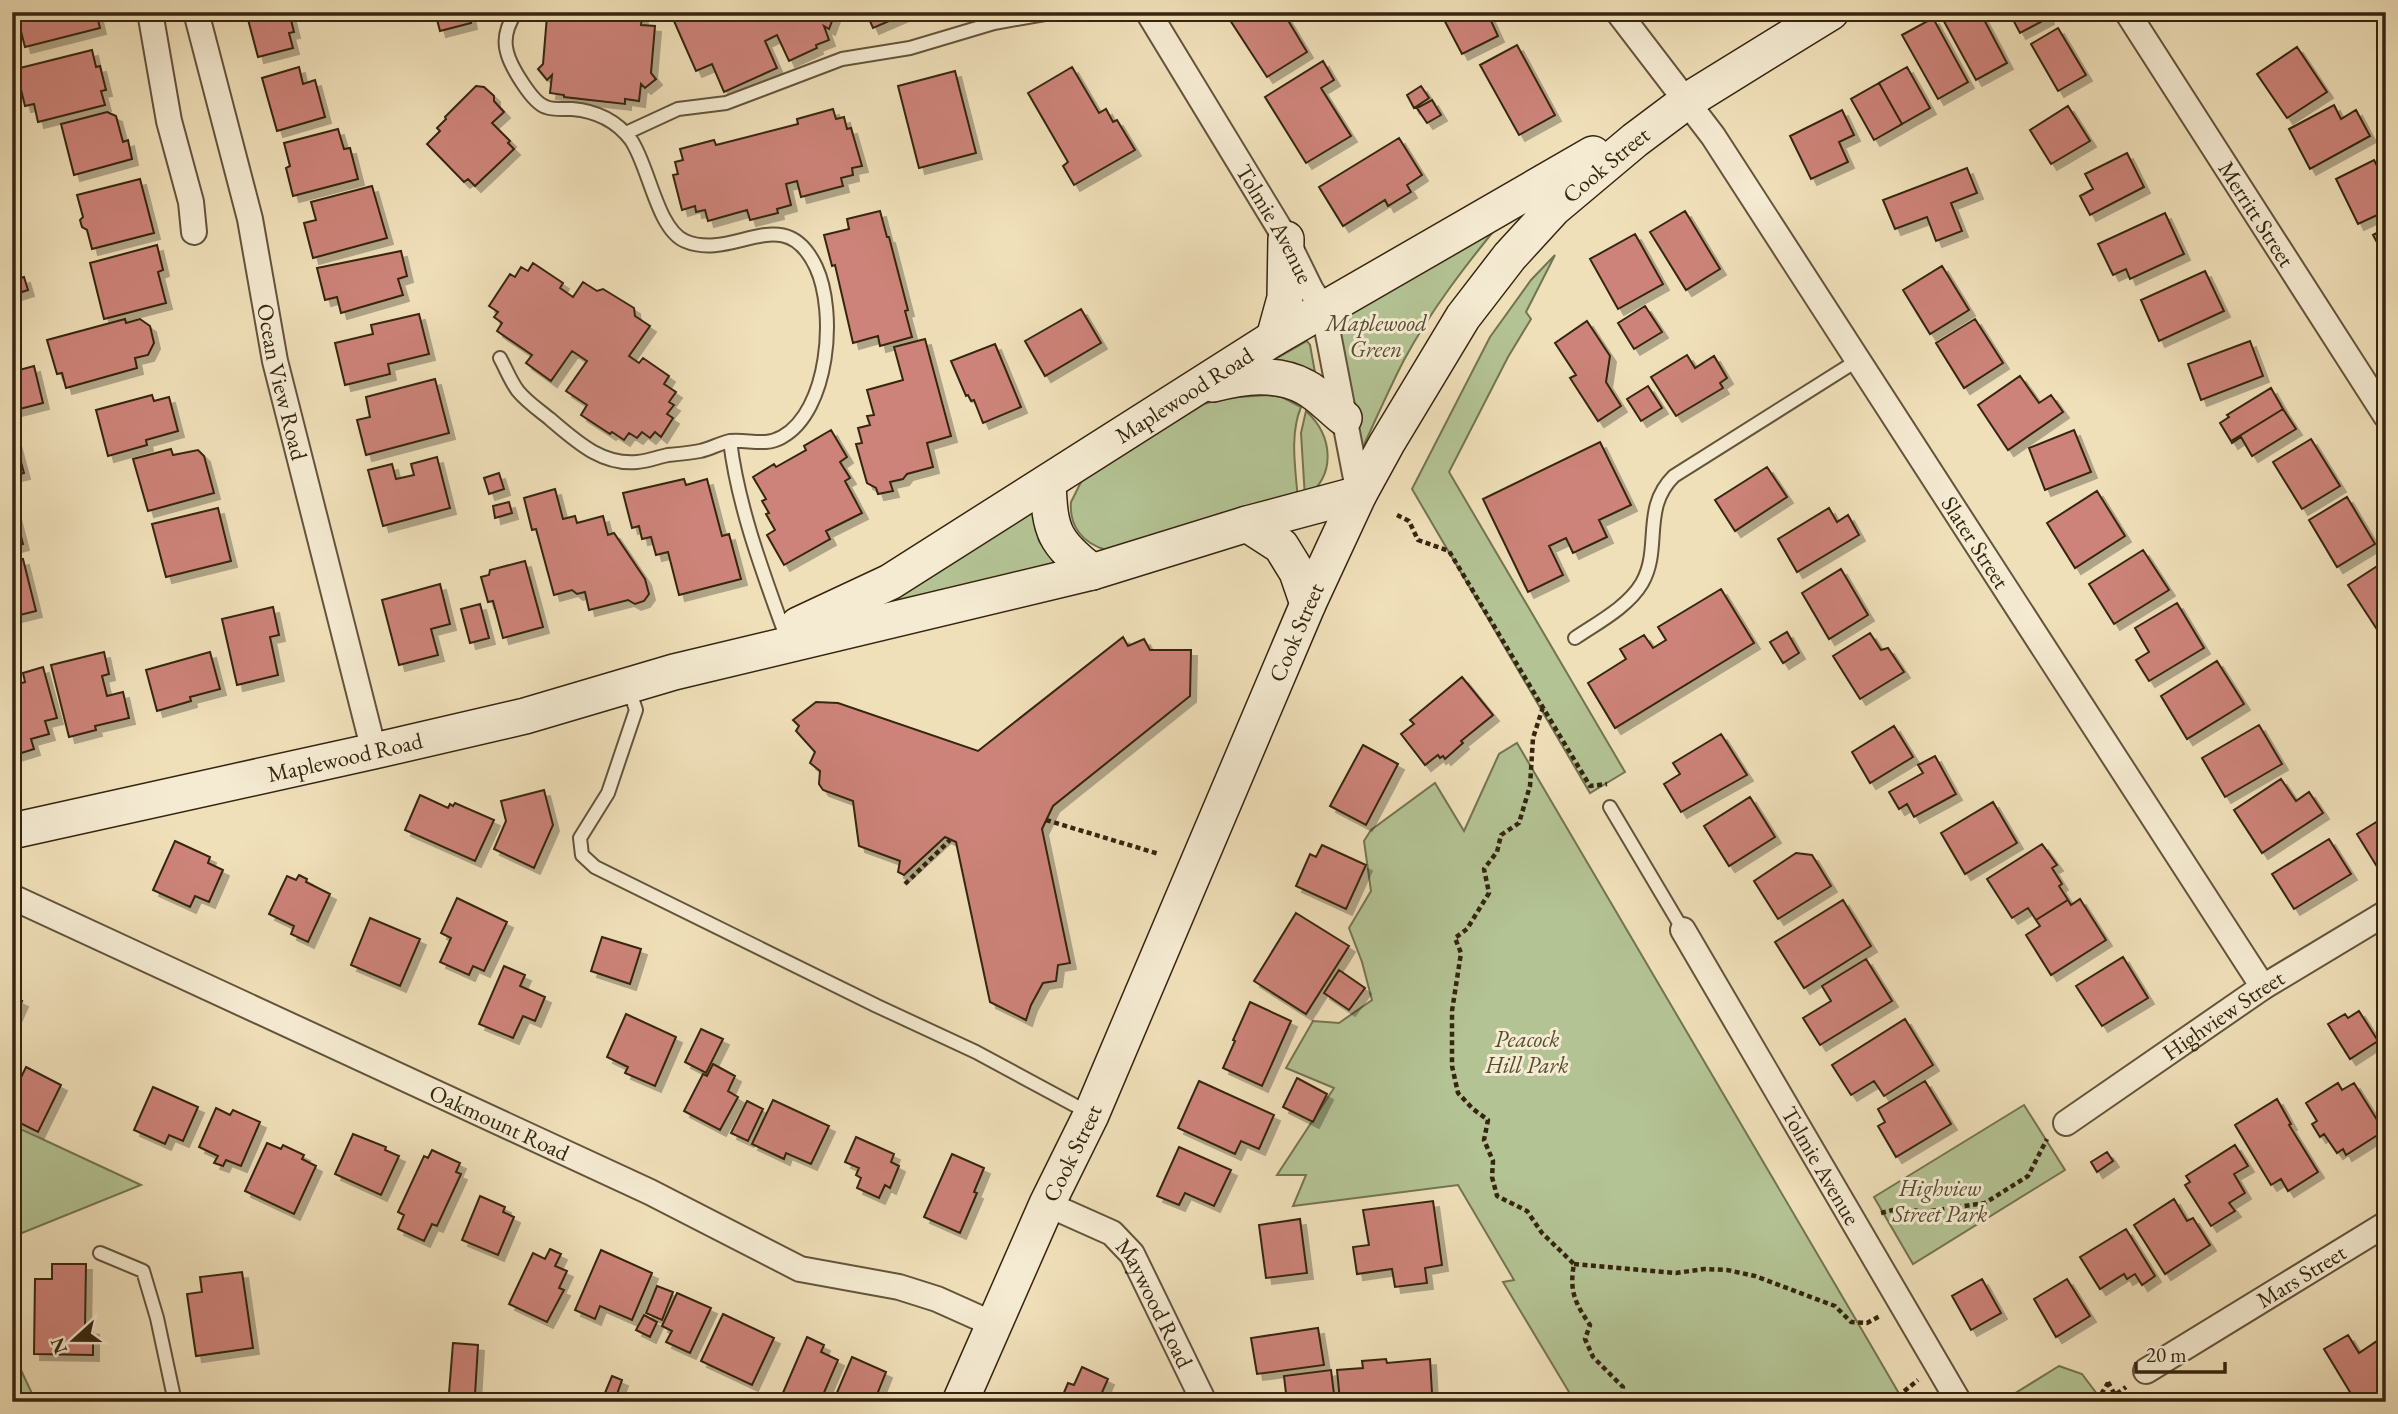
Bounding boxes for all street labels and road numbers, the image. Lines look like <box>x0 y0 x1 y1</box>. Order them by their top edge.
street label: Cook Street <box>1556 119 1656 210</box>
street label: Merritt Street <box>2212 155 2302 273</box>
street label: Tolmie Avenue <box>1229 159 1320 288</box>
street label: Ocean View Road <box>250 301 315 464</box>
street label: Maplewood Road <box>1109 340 1259 450</box>
street label: Slater Street <box>1935 490 2017 595</box>
street label: Cook Street <box>1262 577 1331 686</box>
street label: Maplewood Road <box>265 725 426 789</box>
street label: Highview Street <box>2157 962 2290 1067</box>
street label: Oakmount Road <box>425 1077 575 1168</box>
street label: Cook Street <box>1035 1099 1109 1207</box>
street label: Tolmie Avenue <box>1774 1101 1867 1231</box>
street label: Maywood Road <box>1109 1231 1200 1373</box>
street label: Mars Street <box>2251 1237 2352 1315</box>

